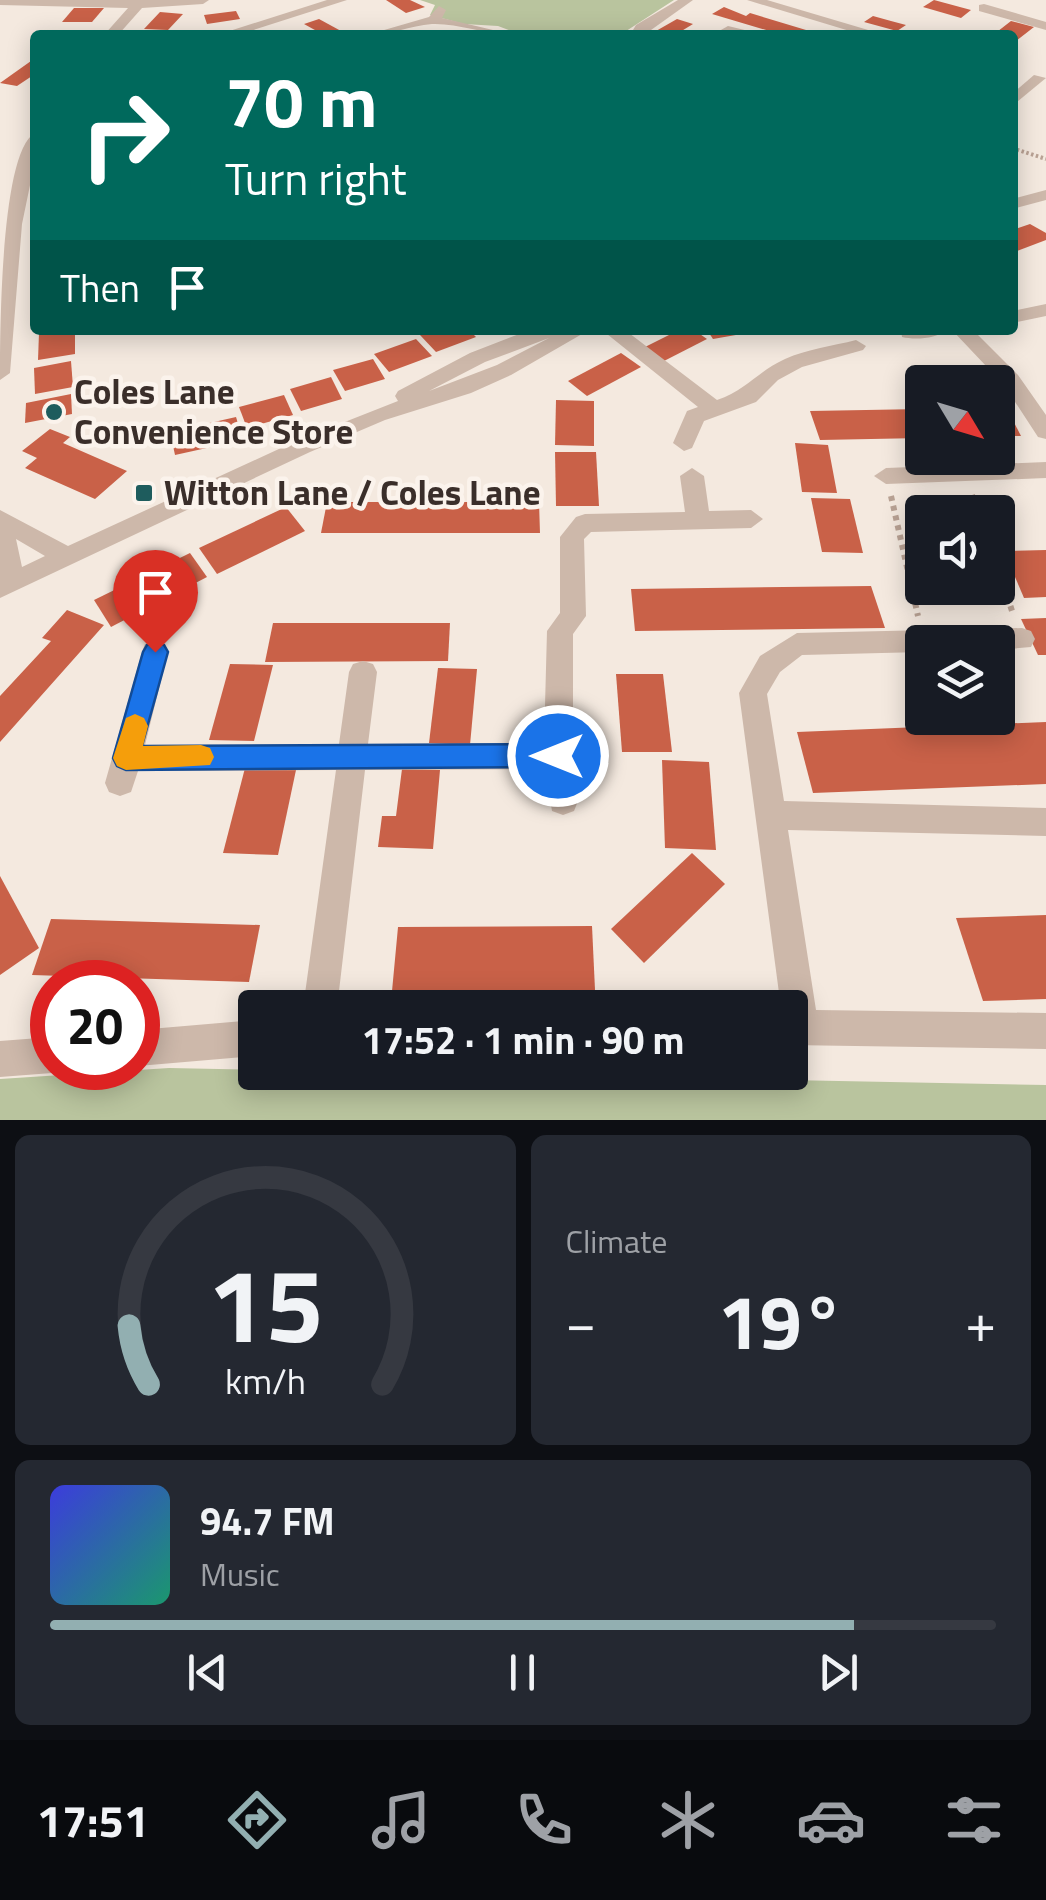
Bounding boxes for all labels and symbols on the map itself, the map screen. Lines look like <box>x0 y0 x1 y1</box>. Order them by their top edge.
place label: Coles Lane Convenience Store <box>74 364 353 458</box>
north arrow <box>905 365 1015 475</box>
marker: Coles Lane Convenience Store <box>43 401 65 423</box>
place label: Witton Lane / Coles Lane <box>164 465 541 519</box>
marker: Witton Lane / Coles Lane <box>133 482 155 504</box>
pin <box>113 550 198 653</box>
position arrow <box>506 704 610 808</box>
speed limit sign: 20 <box>30 960 160 1090</box>

